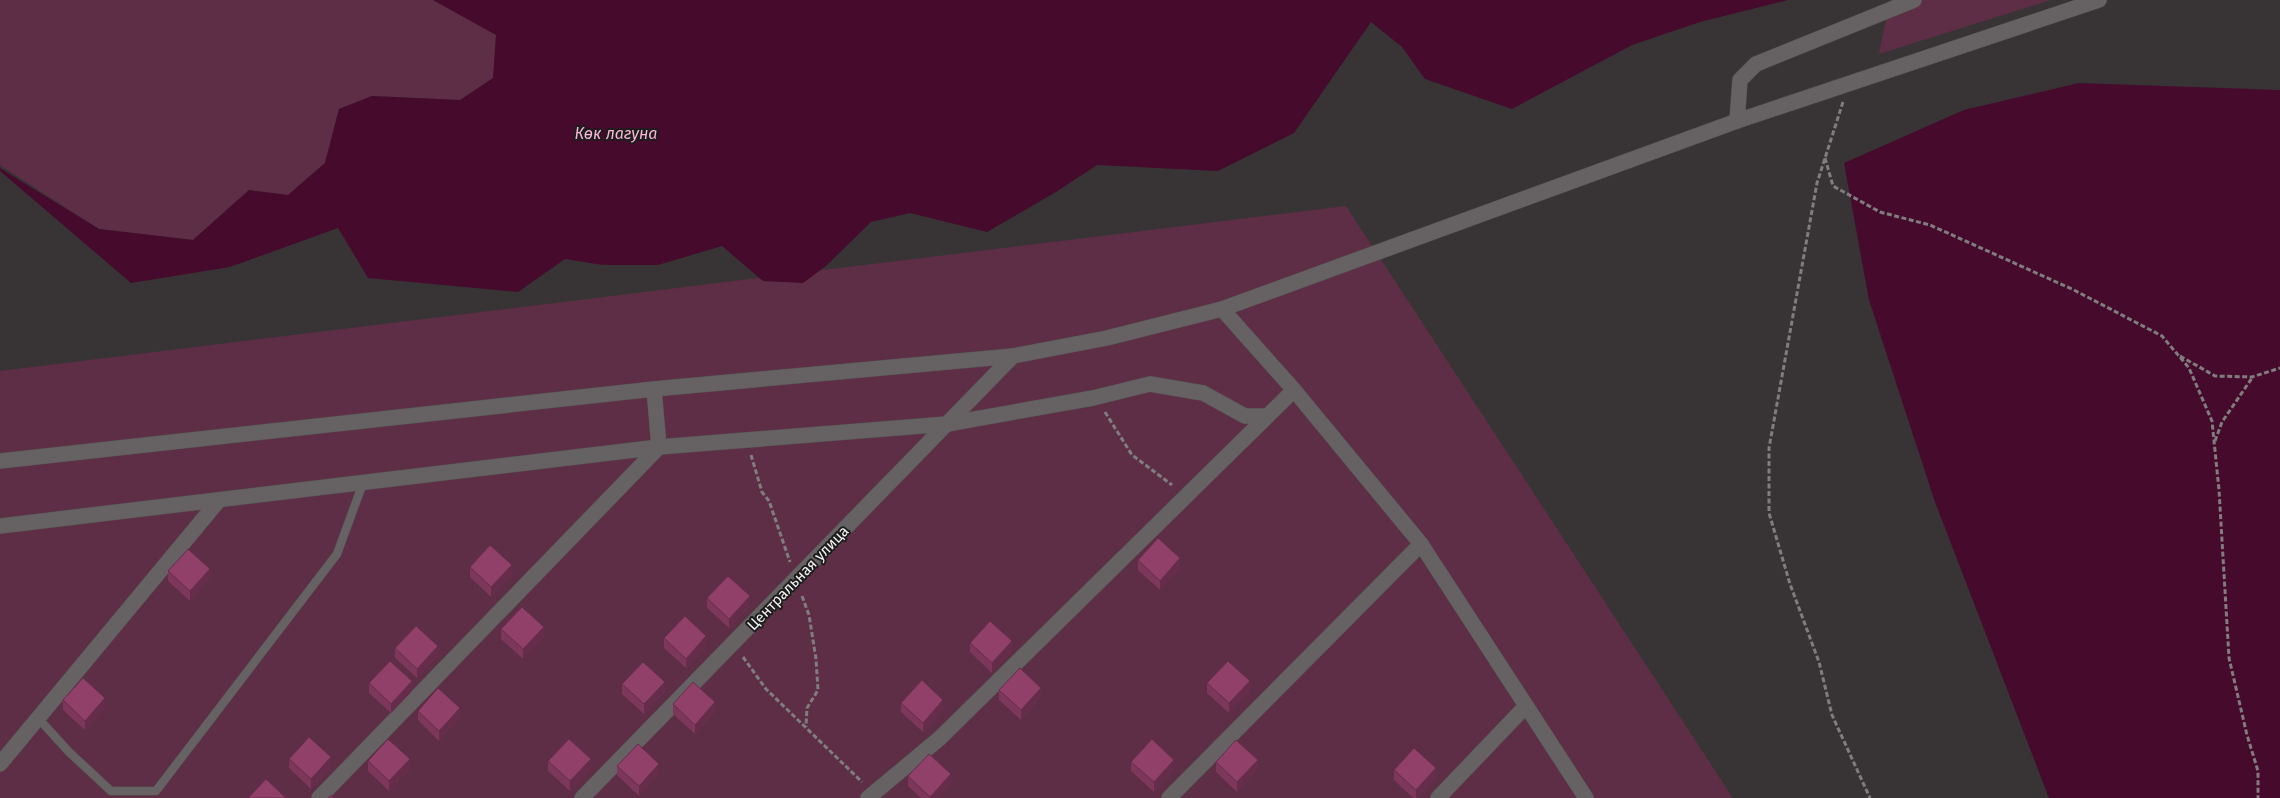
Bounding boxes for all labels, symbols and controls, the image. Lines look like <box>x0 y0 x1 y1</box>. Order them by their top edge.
water label: Көк лагуна <box>575 124 657 143</box>
street label: Центральная улица <box>744 522 852 634</box>

